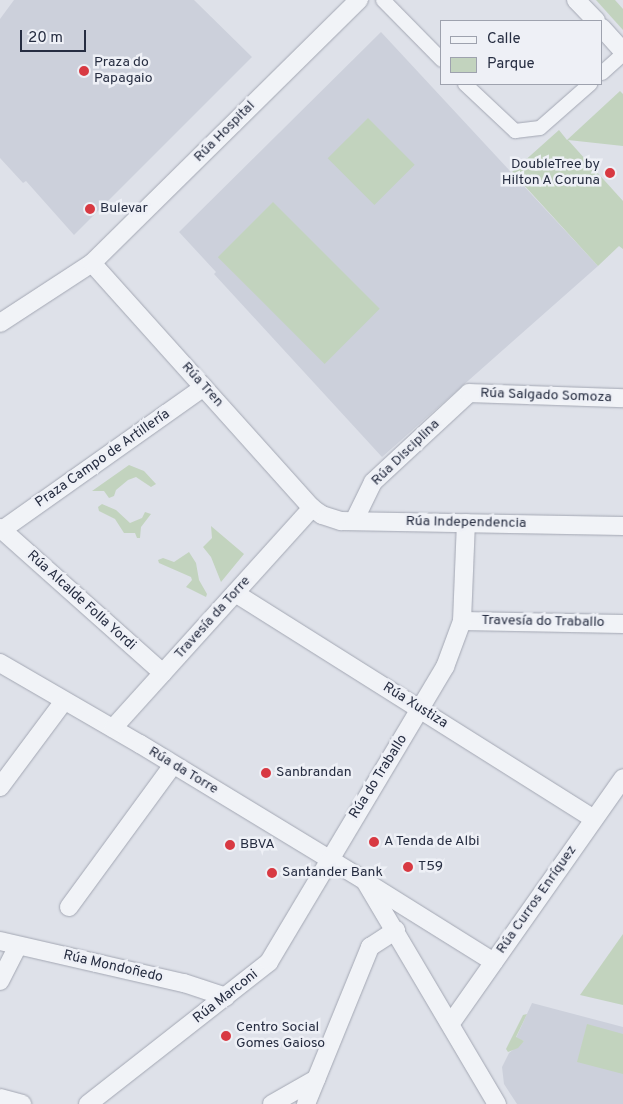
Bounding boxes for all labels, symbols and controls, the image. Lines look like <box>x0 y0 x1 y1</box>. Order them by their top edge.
scale bar <box>22 20 89 52</box>
legend <box>440 20 603 85</box>
text: 20 m <box>28 29 63 48</box>
text: Calle <box>487 30 521 49</box>
place label: Praza do Papagaio <box>94 55 152 88</box>
text: Parque <box>487 55 535 74</box>
marker: Praza do Papagaio <box>78 65 90 77</box>
street label: Rúa Hospital <box>191 98 259 166</box>
place label: DoubleTree by Hilton A Coruna <box>501 157 600 190</box>
marker: DoubleTree by Hilton A Coruna <box>604 167 616 179</box>
place label: Bulevar <box>100 201 148 217</box>
marker: Bulevar <box>84 203 96 215</box>
street label: Rúa Tren <box>177 359 227 411</box>
street label: Rúa Salgado Somoza <box>480 385 612 407</box>
street label: Praza Campo de Artillería <box>32 406 174 512</box>
street label: Rúa Disciplina <box>368 416 444 490</box>
street label: Rúa Independencia <box>406 514 526 532</box>
street label: Rúa Alcalde Folla Yordi <box>23 547 139 655</box>
street label: Travesía da Torre <box>171 573 255 663</box>
street label: Travesía do Traballo <box>481 613 605 631</box>
street label: Rúa Xustiza <box>379 679 451 733</box>
street label: Rúa do Traballo <box>346 732 412 822</box>
street label: Rúa da Torre <box>145 744 221 798</box>
place label: Sanbrandan <box>276 765 352 781</box>
marker: Sanbrandan <box>260 767 272 779</box>
place label: A Tenda de Albi <box>384 834 481 850</box>
marker: A Tenda de Albi <box>368 836 380 848</box>
place label: BBVA <box>240 837 275 853</box>
marker: BBVA <box>224 839 236 851</box>
street label: Rúa Curros Enríquez <box>493 843 581 957</box>
place label: T59 <box>418 859 443 875</box>
marker: T59 <box>402 861 414 873</box>
place label: Santander Bank <box>282 865 383 881</box>
marker: Santander Bank <box>266 867 278 879</box>
street label: Rúa Mondoñedo <box>61 947 165 987</box>
street label: Rúa Marconi <box>190 967 262 1027</box>
place label: Centro Social Gomes Gaioso <box>236 1020 325 1052</box>
marker: Centro Social Gomes Gaioso <box>220 1030 232 1042</box>

